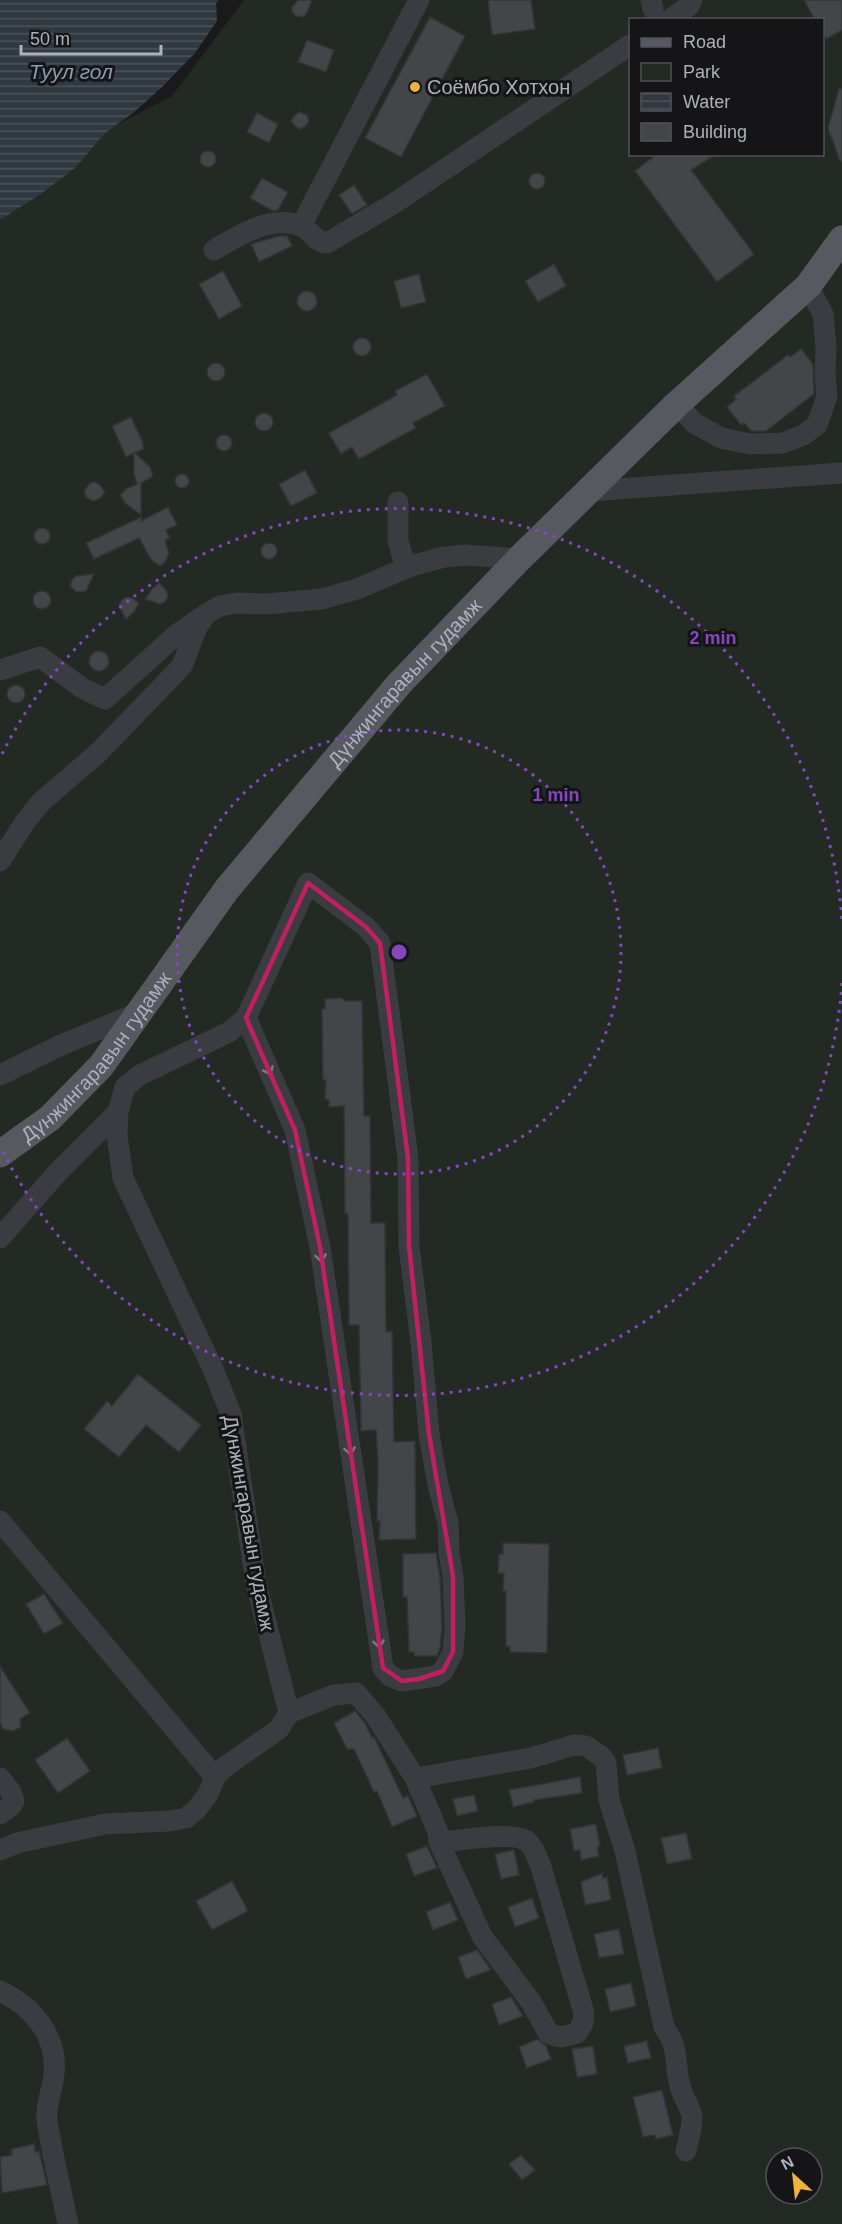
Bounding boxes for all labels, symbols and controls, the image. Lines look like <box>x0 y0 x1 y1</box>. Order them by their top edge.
scale bar <box>21 18 160 56</box>
legend <box>629 18 824 156</box>
text: 50 m <box>30 29 70 49</box>
text: Road <box>683 32 726 52</box>
water label: Туул гол <box>29 60 113 83</box>
text: Park <box>683 62 721 82</box>
place label: Соёмбо Хотхон <box>427 76 570 98</box>
marker: Соёмбо Хотхон <box>408 80 422 94</box>
text: Water <box>683 92 730 112</box>
text: Building <box>683 122 747 142</box>
street label: Дүнжингаравын гудамж <box>323 594 486 771</box>
text: 2 min <box>689 628 737 648</box>
text: 1 min <box>532 785 580 805</box>
centre of rings <box>389 942 409 962</box>
street label: Дүнжингаравын гудамж <box>17 967 176 1146</box>
one-way arrow <box>262 1065 274 1076</box>
one-way arrow <box>315 1254 327 1263</box>
street label: Дүнжингаравын гудамж <box>219 1413 279 1633</box>
one-way arrow <box>344 1446 356 1456</box>
one-way arrow <box>373 1639 385 1648</box>
north arrow <box>764 2146 824 2206</box>
text: N <box>778 2153 796 2173</box>

